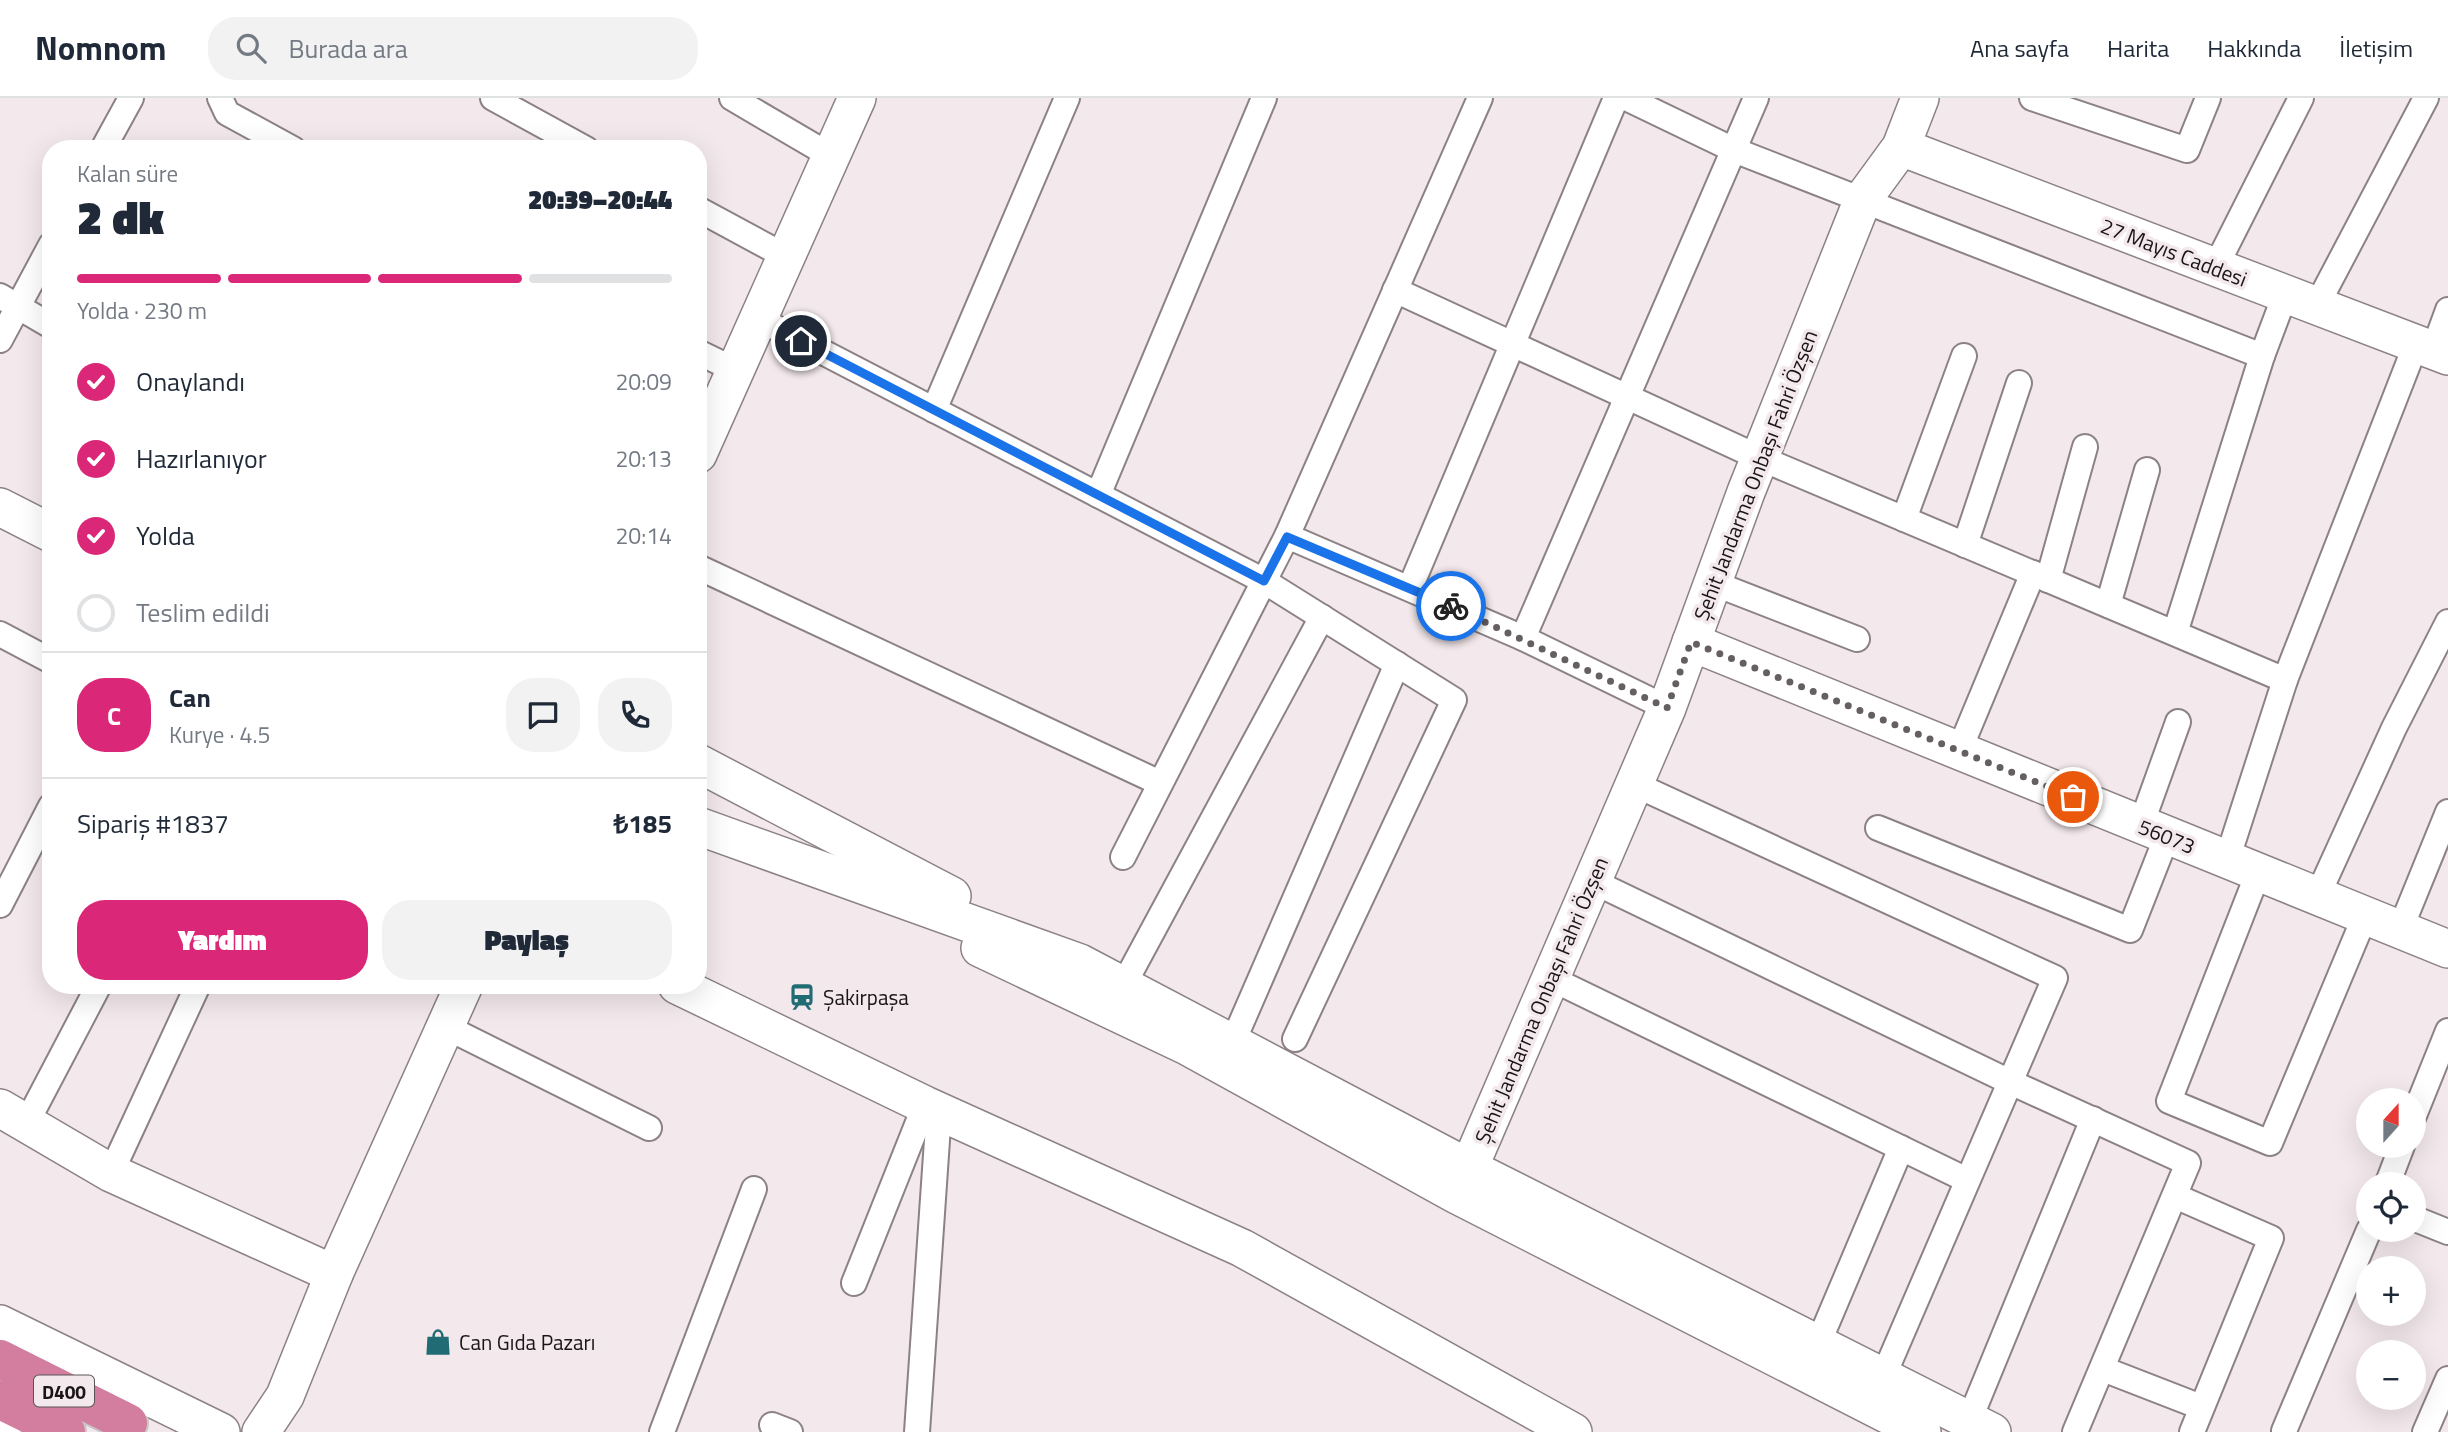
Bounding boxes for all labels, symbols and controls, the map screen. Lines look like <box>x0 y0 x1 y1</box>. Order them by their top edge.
search box <box>208 17 698 80</box>
text: Nomnom <box>35 23 166 73</box>
icon: search <box>232 29 270 67</box>
text: Burada ara <box>288 29 408 68</box>
text: Ana sayfa <box>1970 30 2069 66</box>
text: Harita <box>2107 30 2169 66</box>
text: Hakkında <box>2207 30 2301 66</box>
text: İletişim <box>2339 30 2413 66</box>
text: Kalan süre <box>77 156 178 191</box>
text: 20:39–20:44 <box>528 180 672 219</box>
text: 2 dk <box>77 182 164 252</box>
street label: 27 Mayıs Caddesi <box>2096 209 2252 295</box>
text: Yolda · 230 m <box>77 293 207 328</box>
pin <box>771 311 831 371</box>
icon: home <box>782 322 820 360</box>
street label: Şehit Jandarma Onbaşı Fahri Özşen <box>1685 325 1825 625</box>
text: Onaylandı <box>136 362 245 401</box>
icon: check <box>77 363 115 401</box>
text: 20:09 <box>615 364 672 399</box>
text: Hazırlanıyor <box>136 439 267 478</box>
icon: check <box>77 440 115 478</box>
text: 20:13 <box>615 441 672 476</box>
text: Yolda <box>136 516 195 555</box>
icon: check <box>77 517 115 555</box>
text: 20:14 <box>615 518 672 553</box>
courier <box>1416 571 1486 641</box>
icon: bike <box>1432 587 1470 625</box>
text: Teslim edildi <box>136 593 270 632</box>
text: Can <box>169 678 211 717</box>
button: chat <box>506 678 580 752</box>
button: phone <box>598 678 672 752</box>
text: C <box>107 696 121 735</box>
text: Kurye · 4.5 <box>169 717 270 752</box>
pin <box>2043 767 2103 827</box>
icon: bag <box>2054 778 2092 816</box>
text: Sipariş #1837 <box>77 804 229 843</box>
text: ₺185 <box>613 804 672 843</box>
street label: 56073 <box>2134 810 2200 862</box>
street label: Şehit Jandarma Onbaşı Fahri Özşen <box>1466 852 1616 1148</box>
button: Yardım <box>77 900 368 980</box>
button: Paylaş <box>382 900 672 980</box>
place label: Şakirpaşa <box>823 981 909 1013</box>
station icon: Şakirpaşa <box>787 982 817 1012</box>
north arrow <box>2356 1088 2426 1158</box>
map controls <box>2356 1088 2426 1410</box>
button: locate <box>2356 1172 2426 1242</box>
button: + <box>2356 1256 2426 1326</box>
place label: Can Gıda Pazarı <box>459 1326 595 1358</box>
shop icon: Can Gıda Pazarı <box>423 1327 453 1357</box>
button: − <box>2356 1340 2426 1410</box>
road number: D400 <box>34 1376 94 1406</box>

